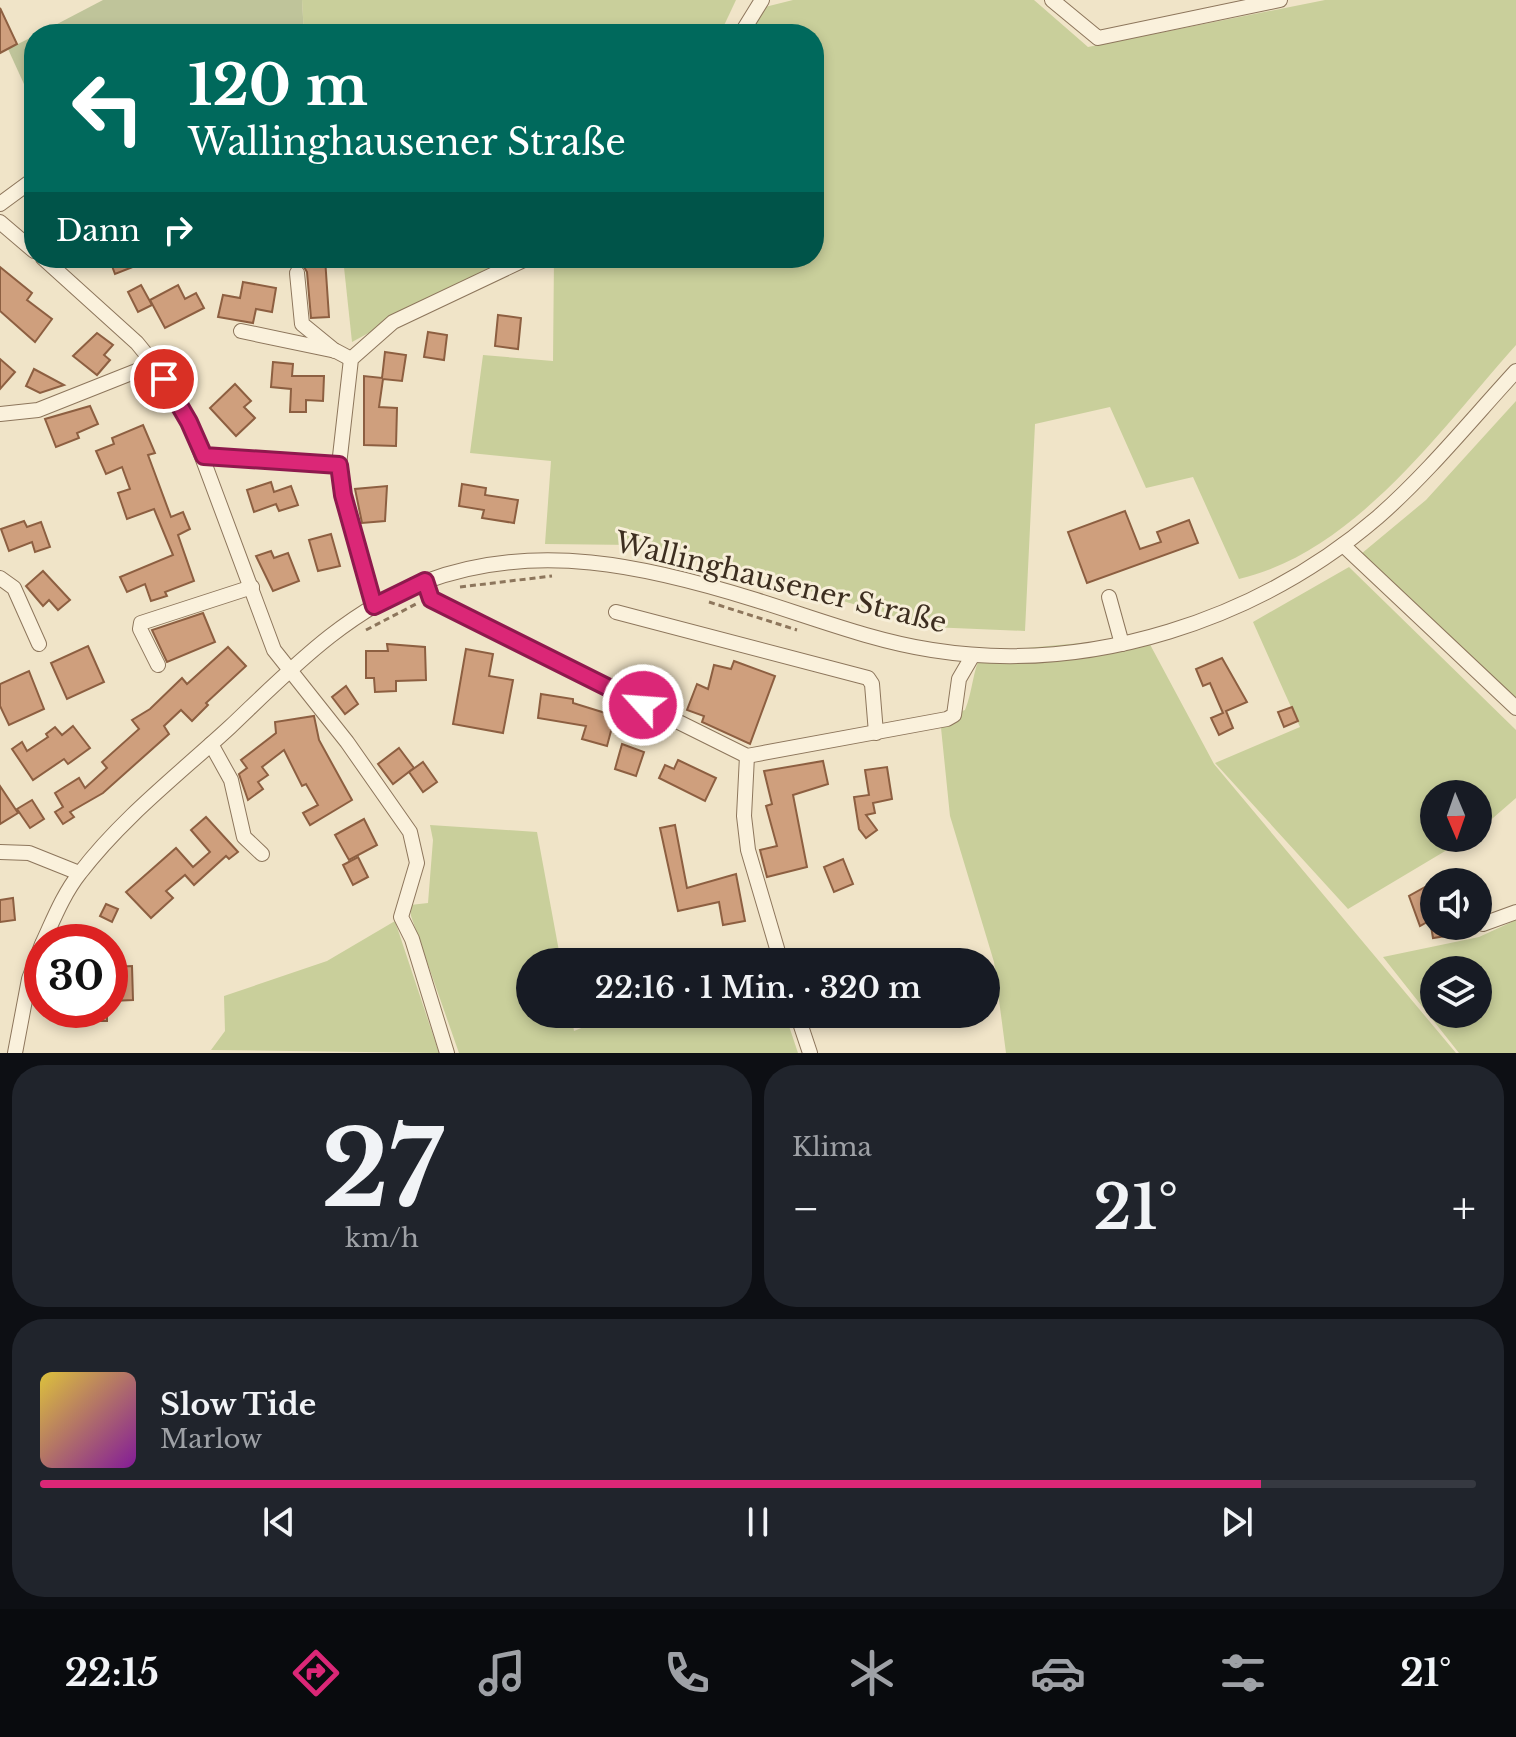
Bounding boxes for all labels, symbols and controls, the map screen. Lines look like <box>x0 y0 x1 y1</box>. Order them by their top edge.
text: 120 m <box>188 51 368 120</box>
icon: left <box>56 56 160 160</box>
text: Wallinghausener Straße <box>188 120 626 165</box>
icon: right <box>156 208 200 252</box>
text: Dann <box>56 212 140 249</box>
pin <box>130 345 198 413</box>
icon: arrive <box>142 357 186 401</box>
street label: Wallinghausener Straße <box>610 524 950 641</box>
position arrow <box>601 663 685 747</box>
north arrow <box>1420 780 1492 852</box>
map controls <box>1420 780 1492 1028</box>
button: sound <box>1420 868 1492 940</box>
speed limit sign: 30 <box>24 924 128 1028</box>
button: layers <box>1420 956 1492 1028</box>
text: 22:16 · 1 Min. · 320 m <box>595 969 921 1006</box>
text: 27 <box>321 1105 443 1234</box>
text: Klima <box>792 1131 872 1163</box>
text: 21° <box>1093 1171 1178 1245</box>
text: − <box>792 1181 820 1236</box>
text: + <box>1452 1181 1476 1236</box>
text: km/h <box>345 1222 419 1254</box>
text: Slow Tide <box>160 1386 316 1423</box>
text: Marlow <box>160 1423 262 1455</box>
icon: previous <box>257 1500 301 1544</box>
icon: pause <box>736 1500 780 1544</box>
icon: next <box>1215 1500 1259 1544</box>
icon: directions <box>288 1645 344 1701</box>
icon: music <box>474 1645 530 1701</box>
icon: phone <box>659 1645 715 1701</box>
icon: climate <box>844 1645 900 1701</box>
icon: car <box>1030 1645 1086 1701</box>
icon: filters <box>1215 1645 1271 1701</box>
text: 22:15 <box>65 1651 159 1696</box>
text: 21° <box>1400 1651 1451 1696</box>

